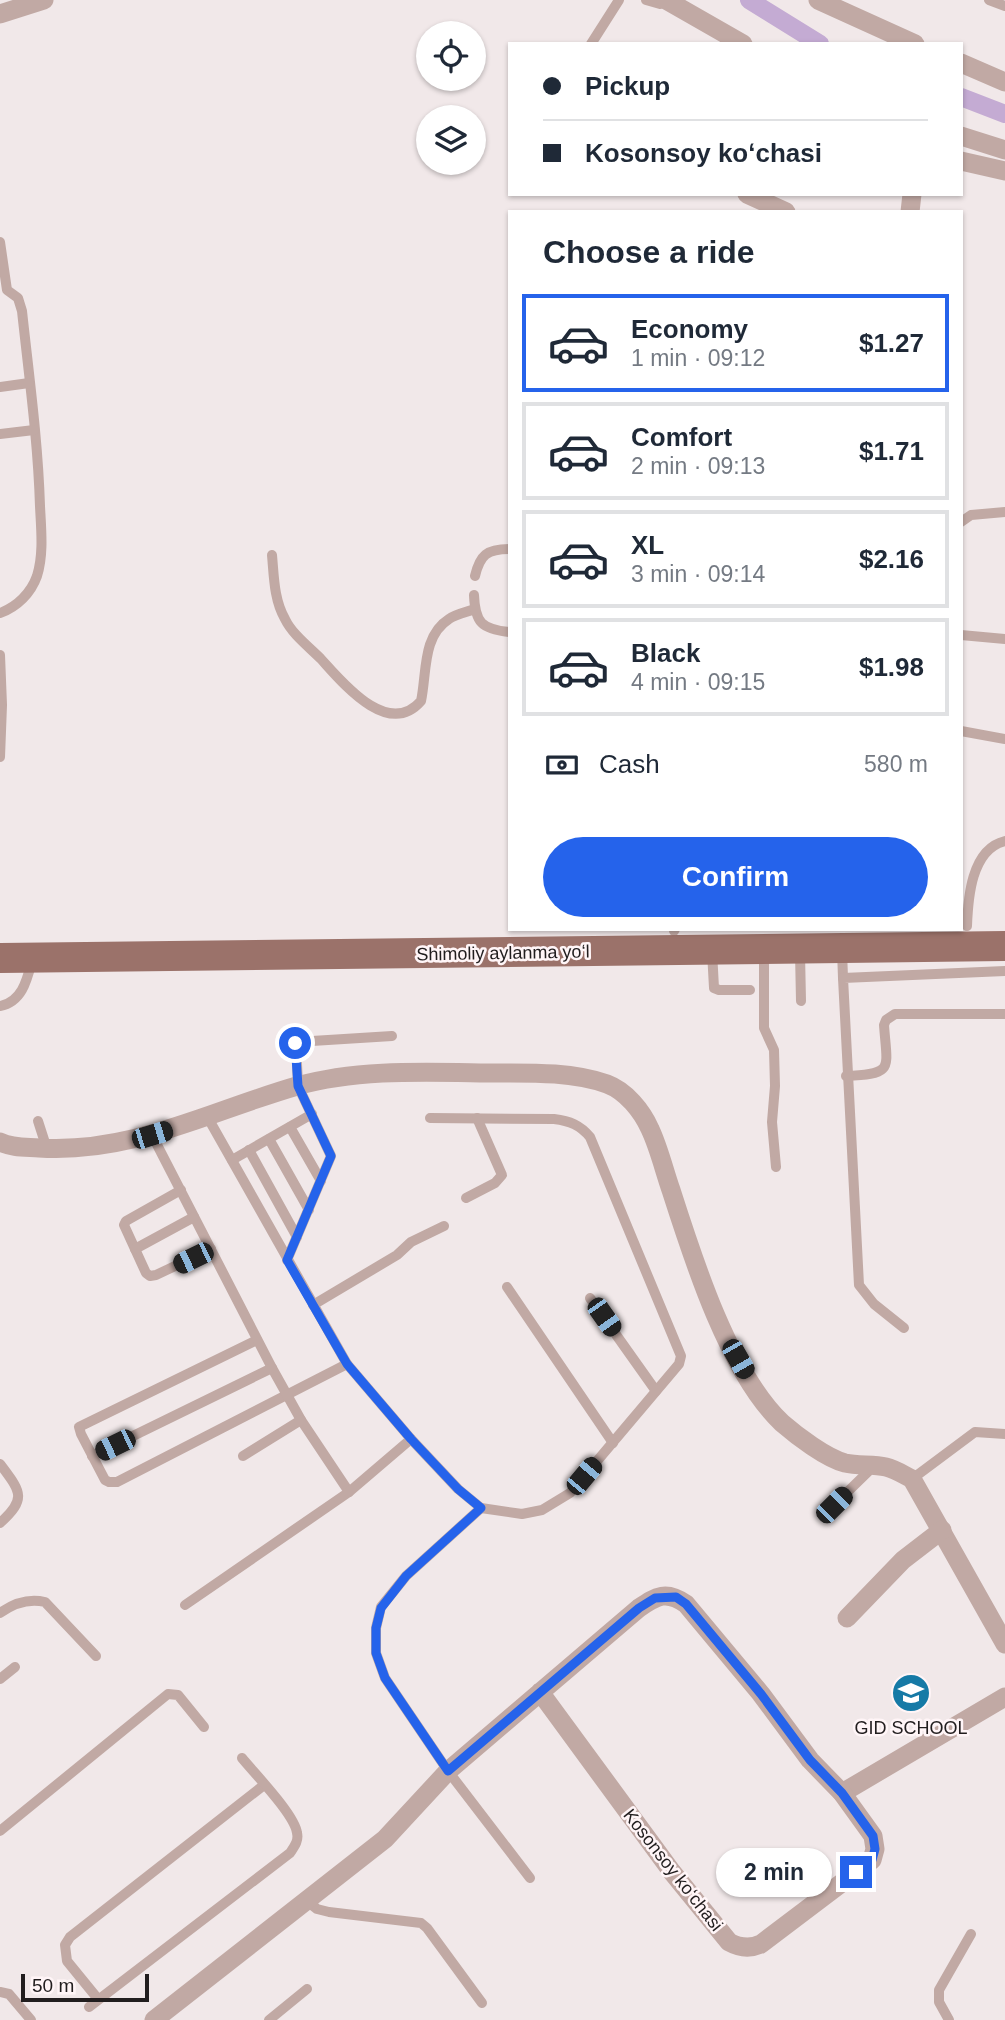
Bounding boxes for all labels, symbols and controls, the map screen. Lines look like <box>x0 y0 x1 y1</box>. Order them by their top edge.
map controls <box>416 21 486 175</box>
button: locate <box>416 21 486 91</box>
text: Pickup <box>585 71 670 101</box>
button: layers <box>416 105 486 175</box>
text: Kosonsoy koʻchasi <box>585 138 822 168</box>
text: Choose a ride <box>543 234 755 270</box>
icon: car <box>547 312 610 375</box>
text: Economy <box>631 314 748 344</box>
text: $1.27 <box>859 328 924 358</box>
text: 1 min · 09:12 <box>631 345 765 371</box>
icon: car <box>547 420 610 483</box>
text: Comfort <box>631 422 732 452</box>
text: $1.71 <box>859 436 924 466</box>
text: 2 min · 09:13 <box>631 453 765 479</box>
icon: car <box>547 528 610 591</box>
text: XL <box>631 530 664 560</box>
text: $2.16 <box>859 544 924 574</box>
text: 3 min · 09:14 <box>631 561 765 587</box>
icon: car <box>547 636 610 699</box>
text: Black <box>631 638 700 668</box>
text: $1.98 <box>859 652 924 682</box>
text: 4 min · 09:15 <box>631 669 765 695</box>
icon: cash <box>543 746 581 784</box>
text: Cash <box>599 749 660 779</box>
text: 580 m <box>864 751 928 777</box>
button: Confirm <box>543 837 928 917</box>
street label: Shimoliy aylanma yoʻl <box>416 941 590 965</box>
route start <box>279 1027 311 1059</box>
car <box>129 1119 176 1151</box>
car <box>170 1239 217 1277</box>
car <box>584 1294 625 1340</box>
car <box>719 1336 758 1382</box>
car <box>92 1426 139 1464</box>
car <box>563 1453 606 1499</box>
car <box>812 1483 857 1527</box>
school or university icon: GID SCHOOL <box>890 1672 932 1714</box>
place label: GID SCHOOL <box>854 1718 968 1738</box>
street label: Kosonsoy koʻchasi <box>619 1805 727 1935</box>
callout: 2 min <box>716 1848 832 1896</box>
route end <box>840 1856 872 1888</box>
text: 2 min <box>744 1859 804 1885</box>
scale bar <box>21 1971 149 2003</box>
text: 50 m <box>32 1975 74 1996</box>

